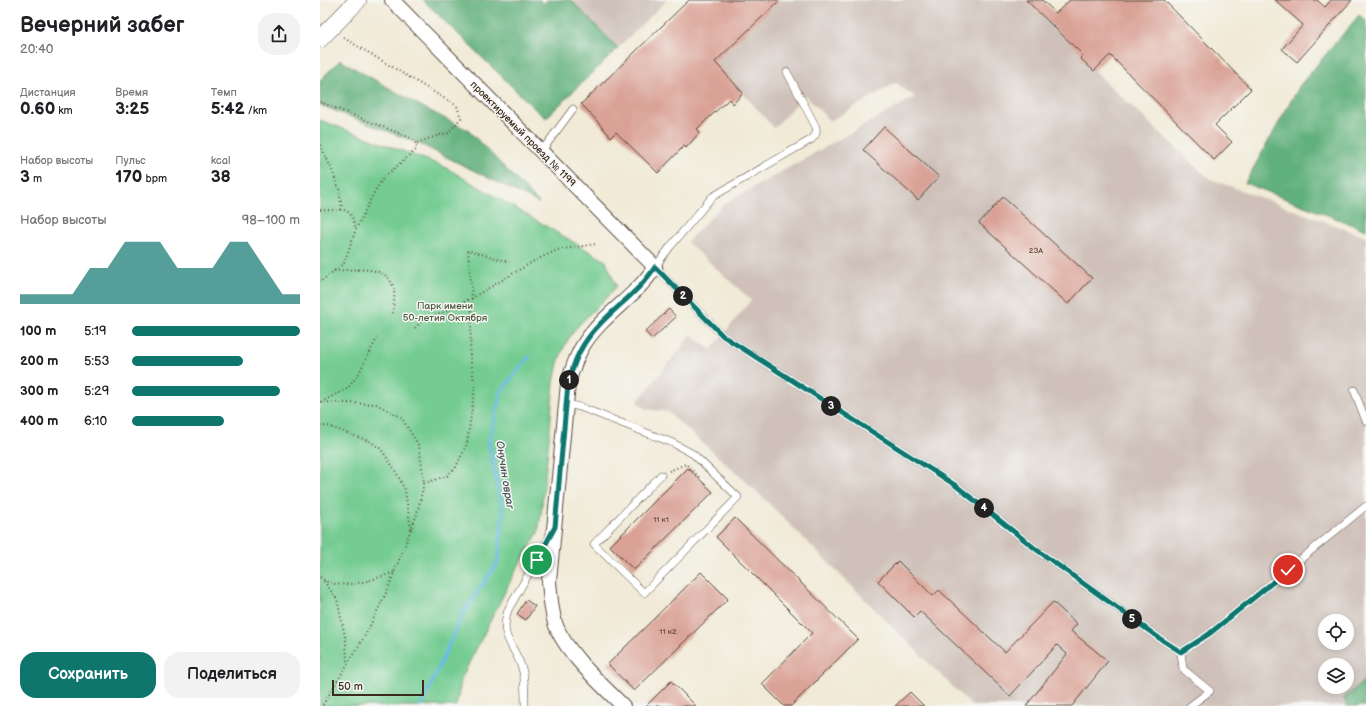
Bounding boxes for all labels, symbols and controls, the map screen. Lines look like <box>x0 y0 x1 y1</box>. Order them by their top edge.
text: Вечерний забег <box>20 12 184 39</box>
button: share <box>258 13 300 55</box>
text: 20:40 <box>20 41 54 57</box>
street label: проектируемый проезд № 1199 <box>468 79 578 189</box>
text: Дистанция <box>20 86 76 99</box>
text: Время <box>115 86 148 99</box>
text: Темп <box>211 86 237 99</box>
text: 0.60 <box>20 99 55 119</box>
text: 3:25 <box>115 99 149 119</box>
text: 5:42 <box>211 99 245 119</box>
text: km <box>55 104 73 117</box>
text: /km <box>245 104 267 117</box>
text: Набор высоты <box>20 154 93 167</box>
text: Пульс <box>115 154 146 167</box>
text: kcal <box>211 154 230 167</box>
text: 3 <box>20 167 30 187</box>
text: 170 <box>115 167 142 187</box>
text: 38 <box>211 167 231 187</box>
text: m <box>30 172 42 185</box>
text: bpm <box>142 172 167 185</box>
text: Набор высоты <box>20 212 107 228</box>
text: 98–100 m <box>242 212 300 228</box>
house number: 23А <box>1029 246 1043 255</box>
pin: 2 <box>673 286 693 306</box>
text: 2 <box>680 289 686 302</box>
park label: Парк имени 50-летия Октября <box>403 300 488 324</box>
text: 100 m <box>20 323 56 339</box>
text: 5:19 <box>84 323 107 339</box>
text: 200 m <box>20 353 58 369</box>
text: 5:53 <box>84 353 110 369</box>
pin: 1 <box>559 370 579 390</box>
text: 1 <box>567 373 571 386</box>
text: 300 m <box>20 383 58 399</box>
text: 5:29 <box>84 383 109 399</box>
pin: 3 <box>821 396 841 416</box>
text: 3 <box>828 399 834 412</box>
text: 400 m <box>20 413 58 429</box>
text: 6:10 <box>84 413 107 429</box>
water label: Онучин овраг <box>493 440 517 511</box>
pin: 4 <box>974 498 994 518</box>
text: 4 <box>981 501 987 514</box>
house number: 11 к1 <box>653 515 669 524</box>
pin <box>520 543 554 577</box>
icon: arrive <box>526 549 548 571</box>
pin <box>1271 553 1305 587</box>
icon: check <box>1277 559 1299 581</box>
pin: 5 <box>1122 609 1142 629</box>
text: 5 <box>1129 612 1135 625</box>
map controls <box>1318 614 1354 694</box>
button: locate <box>1318 614 1354 650</box>
house number: 11 к2 <box>659 627 677 636</box>
button: Сохранить <box>20 652 156 698</box>
button: Поделиться <box>164 652 300 698</box>
button: layers <box>1318 658 1354 694</box>
scale bar <box>332 678 424 697</box>
text: 50 m <box>338 680 363 693</box>

